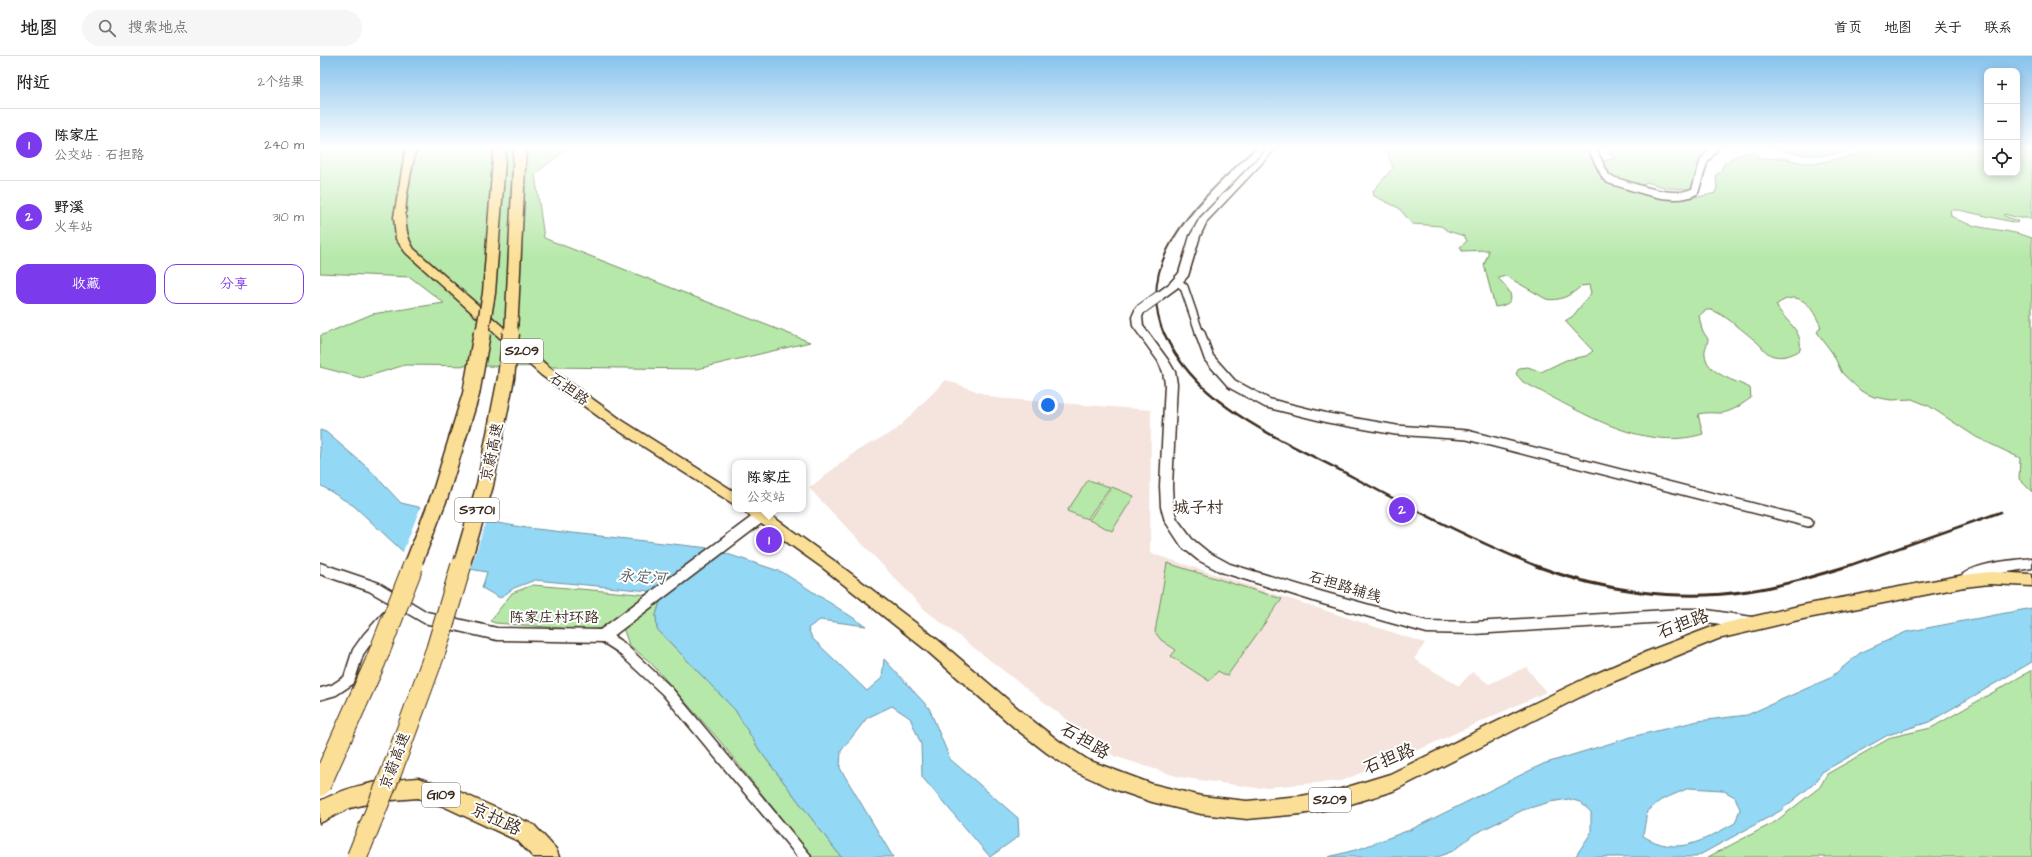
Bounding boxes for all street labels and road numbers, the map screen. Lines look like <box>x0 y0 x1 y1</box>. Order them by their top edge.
road number: S209 <box>501 339 543 363</box>
street label: 石担路 <box>545 367 593 411</box>
street label: 京蔚高速 <box>475 420 509 484</box>
road number: S3701 <box>455 498 499 522</box>
street label: 石担路辅线 <box>1306 566 1384 608</box>
street label: 石担路 <box>1653 603 1713 645</box>
street label: 陈家庄村环路 <box>509 607 599 628</box>
street label: 石担路 <box>1055 716 1115 766</box>
street label: 京蔚高速 <box>374 729 416 793</box>
street label: 石担路 <box>1359 737 1419 781</box>
road number: G109 <box>422 783 460 807</box>
road number: S209 <box>1309 788 1351 812</box>
street label: 京拉路 <box>466 796 526 842</box>

